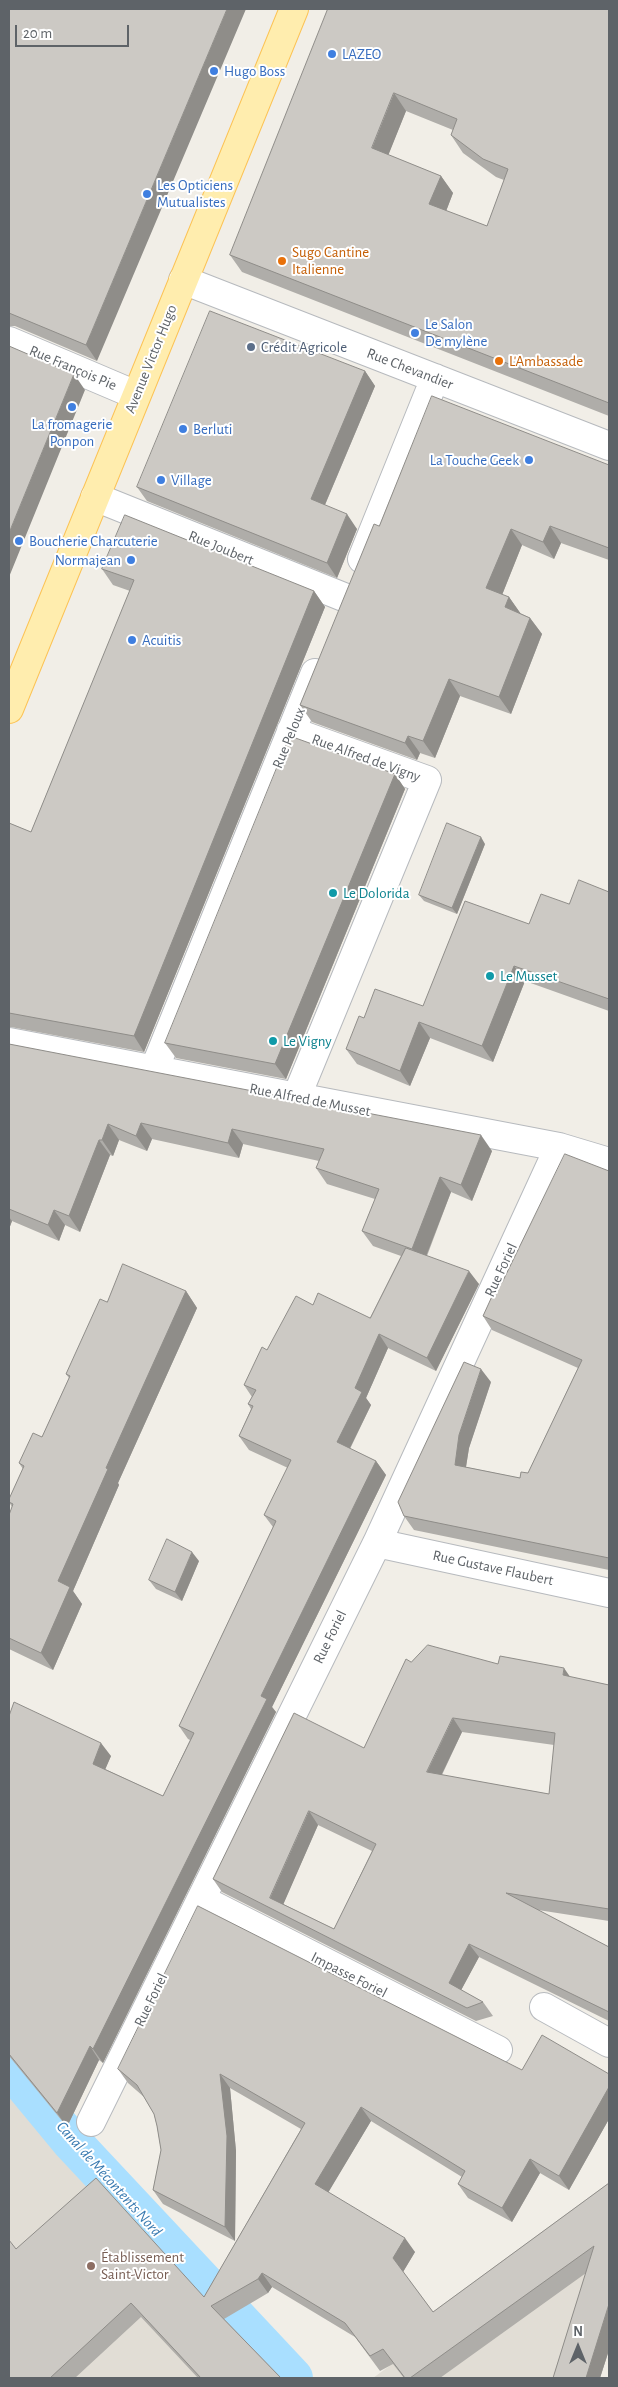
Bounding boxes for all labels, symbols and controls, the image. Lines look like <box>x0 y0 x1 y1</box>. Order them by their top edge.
scale bar <box>18 15 131 47</box>
text: 20 m <box>23 26 52 41</box>
place label: LAZEO <box>342 45 381 63</box>
marker: LAZEO <box>326 48 338 60</box>
place label: Hugo Boss <box>224 62 285 80</box>
marker: Hugo Boss <box>208 65 220 77</box>
place label: Les Opticiens Mutualistes <box>157 176 233 211</box>
marker: Les Opticiens Mutualistes <box>141 188 153 200</box>
place label: Sugo Cantine Italienne <box>292 243 369 278</box>
marker: Sugo Cantine Italienne <box>276 255 288 267</box>
street label: Avenue Victor Hugo <box>121 302 181 416</box>
place label: Le Salon De mylène <box>425 315 487 350</box>
marker: Le Salon De mylène <box>409 327 421 339</box>
place label: Crédit Agricole <box>261 338 347 356</box>
street label: Rue François Pie <box>27 341 119 395</box>
marker: Crédit Agricole <box>245 341 257 353</box>
street label: Rue Chevandier <box>364 344 456 394</box>
place label: L'Ambassade <box>509 352 583 370</box>
marker: L'Ambassade <box>493 355 505 367</box>
marker: La fromagerie Ponpon <box>66 401 78 413</box>
place label: La fromagerie Ponpon <box>32 415 112 450</box>
place label: Berluti <box>193 420 232 438</box>
marker: Berluti <box>177 423 189 435</box>
place label: La Touche Geek <box>430 451 519 469</box>
marker: La Touche Geek <box>523 454 535 466</box>
place label: Village <box>171 471 212 489</box>
marker: Village <box>155 474 167 486</box>
street label: Rue Joubert <box>186 527 256 569</box>
place label: Boucherie Charcuterie <box>29 532 158 550</box>
marker: Boucherie Charcuterie <box>13 535 25 547</box>
place label: Normajean <box>55 551 121 569</box>
marker: Normajean <box>125 554 137 566</box>
place label: Acuitis <box>142 631 181 649</box>
marker: Acuitis <box>126 634 138 646</box>
street label: Rue Peloux <box>269 705 309 771</box>
street label: Rue Alfred de Vigny <box>309 730 423 786</box>
place label: Le Dolorida <box>343 884 410 902</box>
marker: Le Dolorida <box>327 887 339 899</box>
place label: Le Musset <box>500 967 557 985</box>
marker: Le Musset <box>484 970 496 982</box>
place label: Le Vigny <box>283 1032 332 1050</box>
marker: Le Vigny <box>267 1035 279 1047</box>
street label: Rue Alfred de Musset <box>248 1079 372 1121</box>
street label: Rue Foriel <box>481 1240 521 1300</box>
street label: Rue Gustave Flaubert <box>431 1546 555 1590</box>
street label: Rue Foriel <box>309 1607 351 1667</box>
street label: Impasse Foriel <box>308 1948 390 2002</box>
street label: Rue Foriel <box>130 1970 172 2030</box>
water label: Canal de Mécontents Nord <box>52 2117 166 2241</box>
place label: Établissement Saint-Victor <box>101 2248 184 2283</box>
marker: Établissement Saint-Victor <box>85 2260 97 2272</box>
north arrow <box>553 2322 603 2372</box>
text: N <box>573 2325 583 2339</box>

